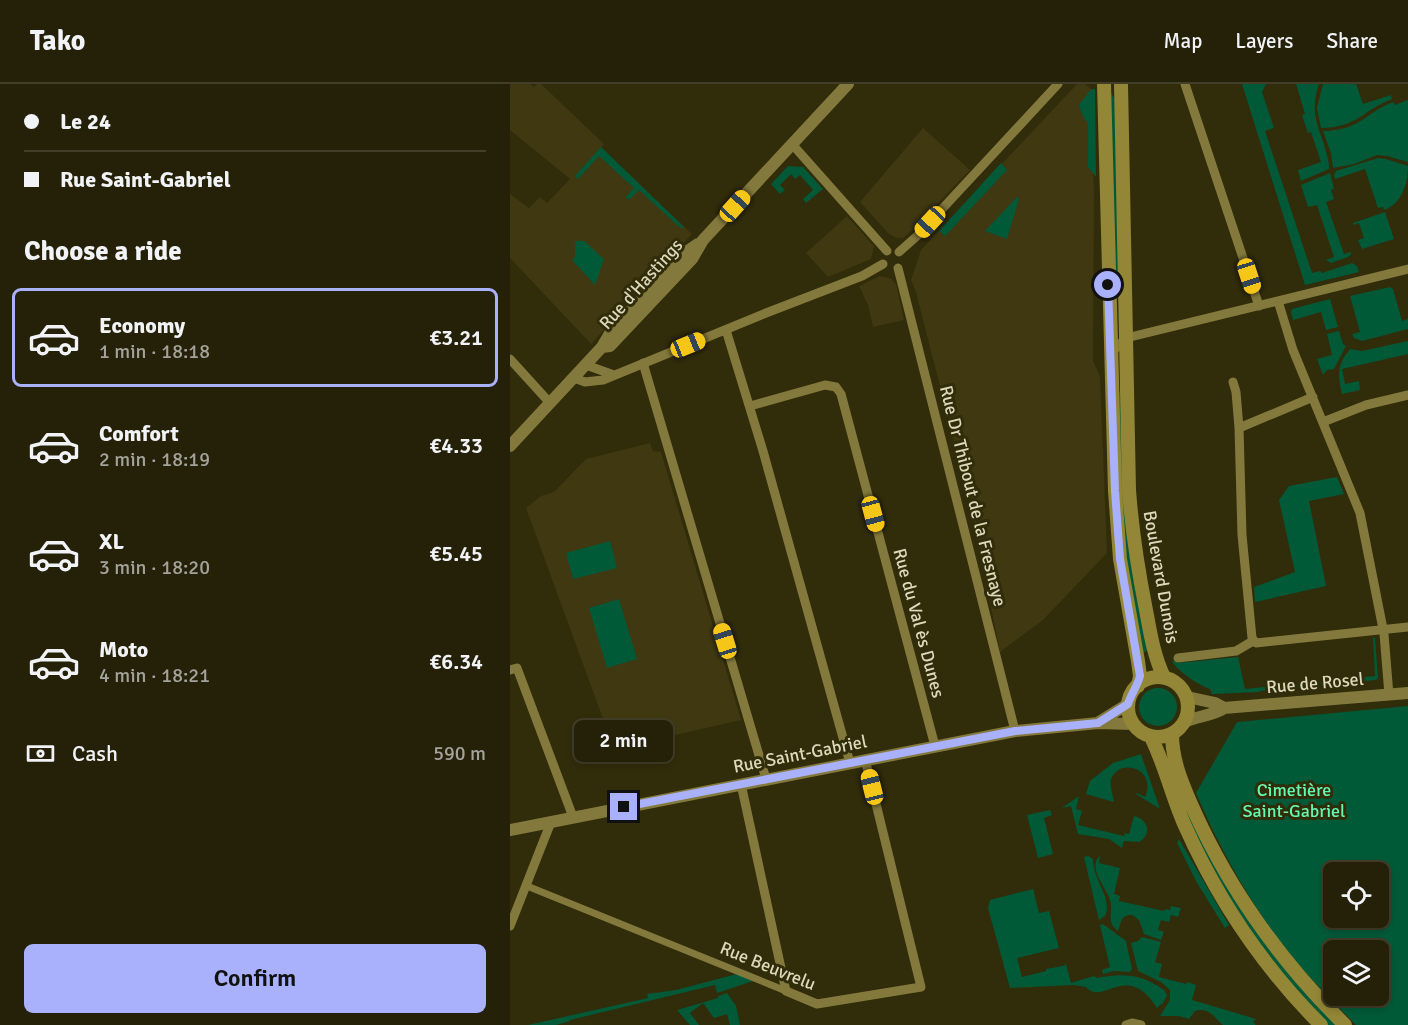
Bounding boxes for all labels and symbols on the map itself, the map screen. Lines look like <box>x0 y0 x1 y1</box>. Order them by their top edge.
car <box>716 187 754 225</box>
car <box>911 203 949 241</box>
street label: Rue d'Hastings <box>595 234 687 334</box>
car <box>1235 256 1263 296</box>
route start <box>1094 271 1121 298</box>
car <box>668 330 708 360</box>
street label: Rue Dr Thibout de la Fresnaye <box>935 383 1011 609</box>
car <box>860 494 886 534</box>
street label: Boulevard Dunois <box>1138 509 1184 645</box>
street label: Rue du Val ès Dunes <box>888 546 950 700</box>
car <box>711 621 739 661</box>
street label: Rue de Rosel <box>1265 668 1365 698</box>
callout: 2 min <box>574 720 674 762</box>
street label: Rue Saint-Gabriel <box>731 730 869 778</box>
car <box>859 767 885 807</box>
park label: Cimetière Saint-Gabriel <box>1243 779 1345 822</box>
route end <box>610 793 637 820</box>
street label: Rue Beuvrelu <box>717 937 819 995</box>

